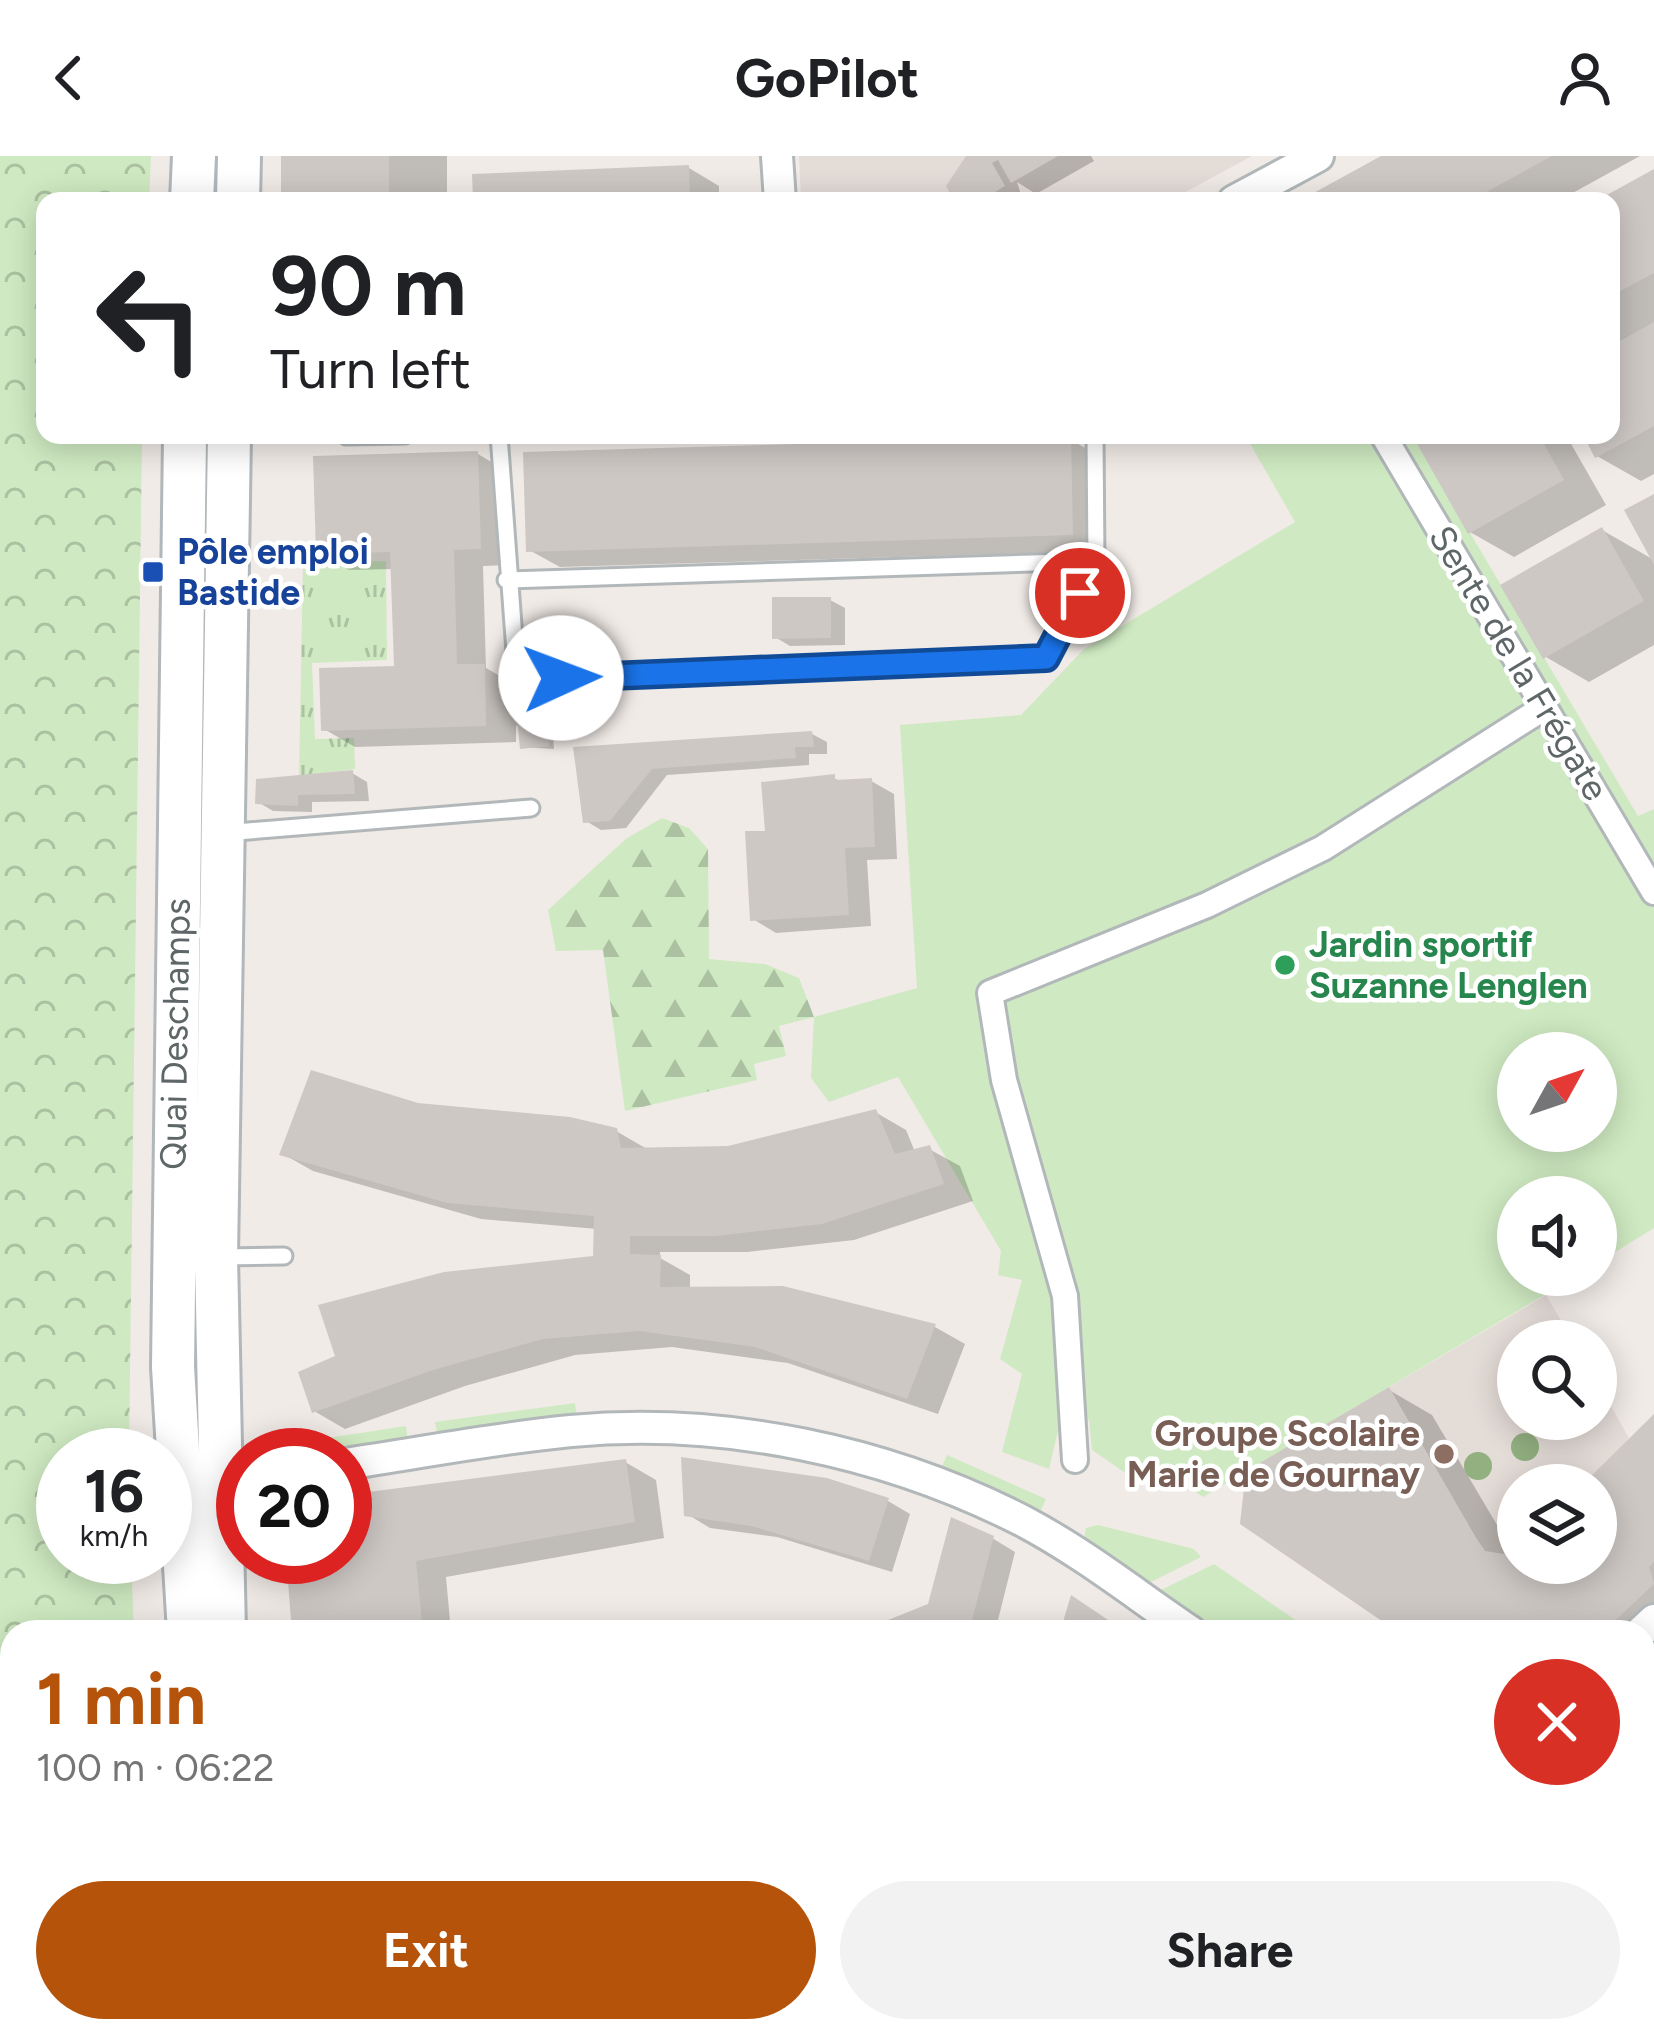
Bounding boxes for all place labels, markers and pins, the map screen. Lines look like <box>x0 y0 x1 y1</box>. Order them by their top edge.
place label: Pôle emploi Bastide <box>177 530 369 614</box>
pin <box>1029 542 1131 644</box>
marker: Pôle emploi Bastide <box>140 559 166 585</box>
place label: Jardin sportif Suzanne Lenglen <box>1309 923 1588 1007</box>
marker: Jardin sportif Suzanne Lenglen <box>1272 952 1298 978</box>
place label: Groupe Scolaire Marie de Gournay <box>1127 1412 1420 1496</box>
marker: Groupe Scolaire Marie de Gournay <box>1431 1441 1457 1467</box>

